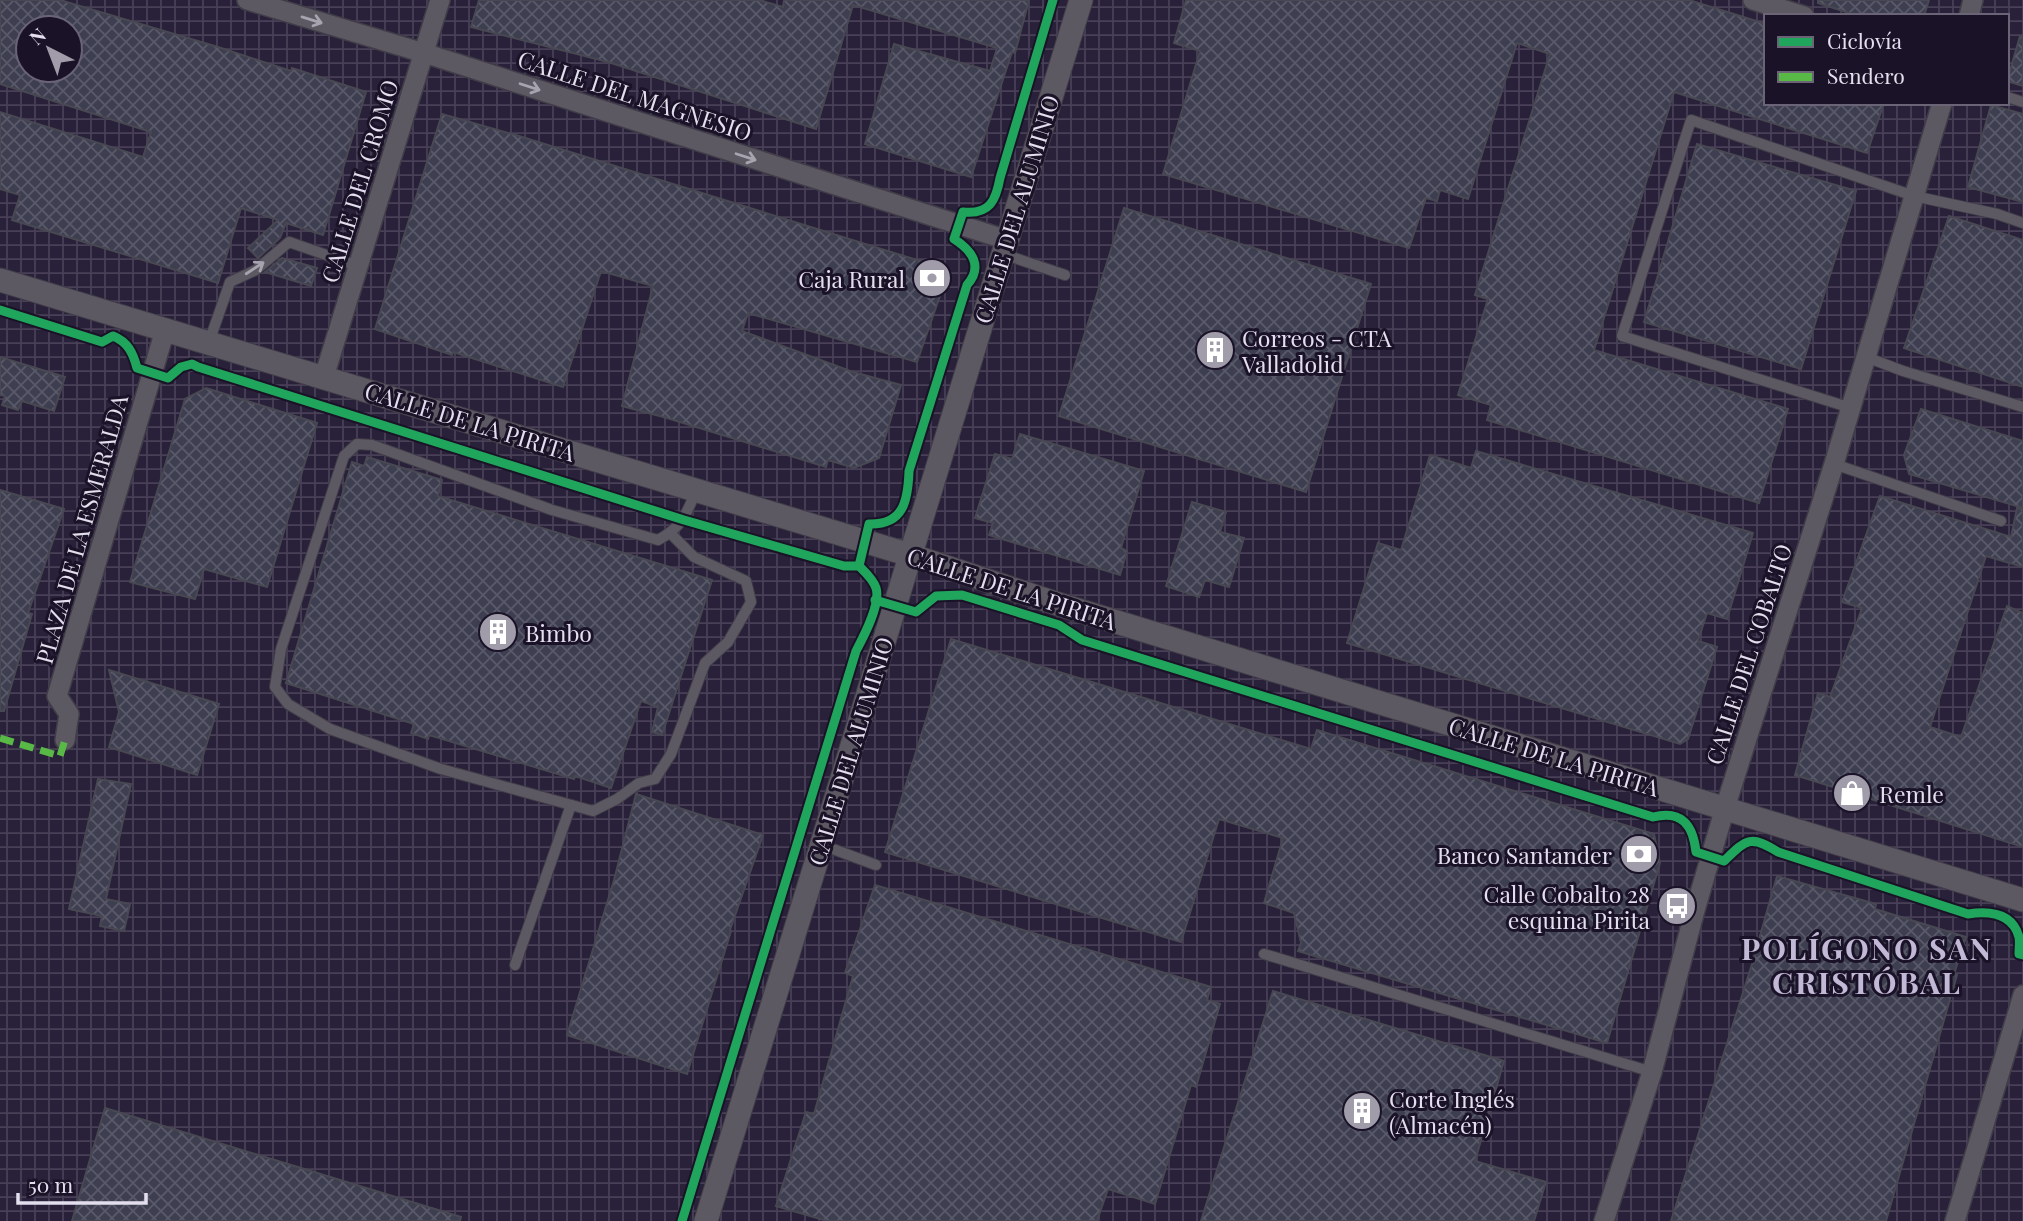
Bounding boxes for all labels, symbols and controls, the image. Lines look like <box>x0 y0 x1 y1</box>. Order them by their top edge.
north arrow <box>14 14 84 84</box>
one-way arrow <box>301 14 323 27</box>
legend <box>1764 14 2009 105</box>
text: N <box>23 21 51 50</box>
text: Ciclovía <box>1827 26 1902 54</box>
street label: CALLE DEL MAGNESIO <box>514 43 756 147</box>
text: Sendero <box>1827 61 1905 89</box>
street label: CALLE DEL CROMO <box>313 76 405 286</box>
one-way arrow <box>518 82 540 94</box>
street label: CALLE DEL ALUMINIO <box>966 91 1066 327</box>
one-way arrow <box>735 151 757 164</box>
bank icon: Caja Rural <box>911 257 953 299</box>
one-way arrow <box>245 261 265 275</box>
place label: Caja Rural <box>798 263 905 294</box>
place label: Correos - CTA Valladolid <box>1241 322 1392 379</box>
building icon: Correos - CTA Valladolid <box>1194 329 1236 371</box>
street label: CALLE DE LA PIRITA <box>361 374 579 468</box>
street label: PLAZA DE LA ESMERALDA <box>28 390 134 667</box>
street label: CALLE DE LA PIRITA <box>903 540 1121 637</box>
street label: CALLE DEL COBALTO <box>1698 540 1798 768</box>
building icon: Bimbo <box>477 611 519 653</box>
place label: Bimbo <box>525 617 592 648</box>
street label: CALLE DEL ALUMINIO <box>800 633 900 869</box>
street label: CALLE DE LA PIRITA <box>1445 709 1663 803</box>
shop icon: Remle <box>1831 772 1873 814</box>
place label: Remle <box>1879 778 1944 809</box>
bank icon: Banco Santander <box>1618 833 1660 875</box>
place label: Banco Santander <box>1437 839 1612 870</box>
place label: Calle Cobalto 28 esquina Pirita <box>1484 878 1651 935</box>
bus stop icon: Calle Cobalto 28 esquina Pirita <box>1656 885 1698 927</box>
district label: POLÍGONO SAN CRISTÓBAL <box>1741 928 1993 1002</box>
place label: Corte Inglés (Almacén) <box>1389 1083 1515 1140</box>
building icon: Corte Inglés (Almacén) <box>1341 1090 1383 1132</box>
scale bar <box>18 1162 145 1206</box>
text: 50 m <box>28 1170 74 1198</box>

